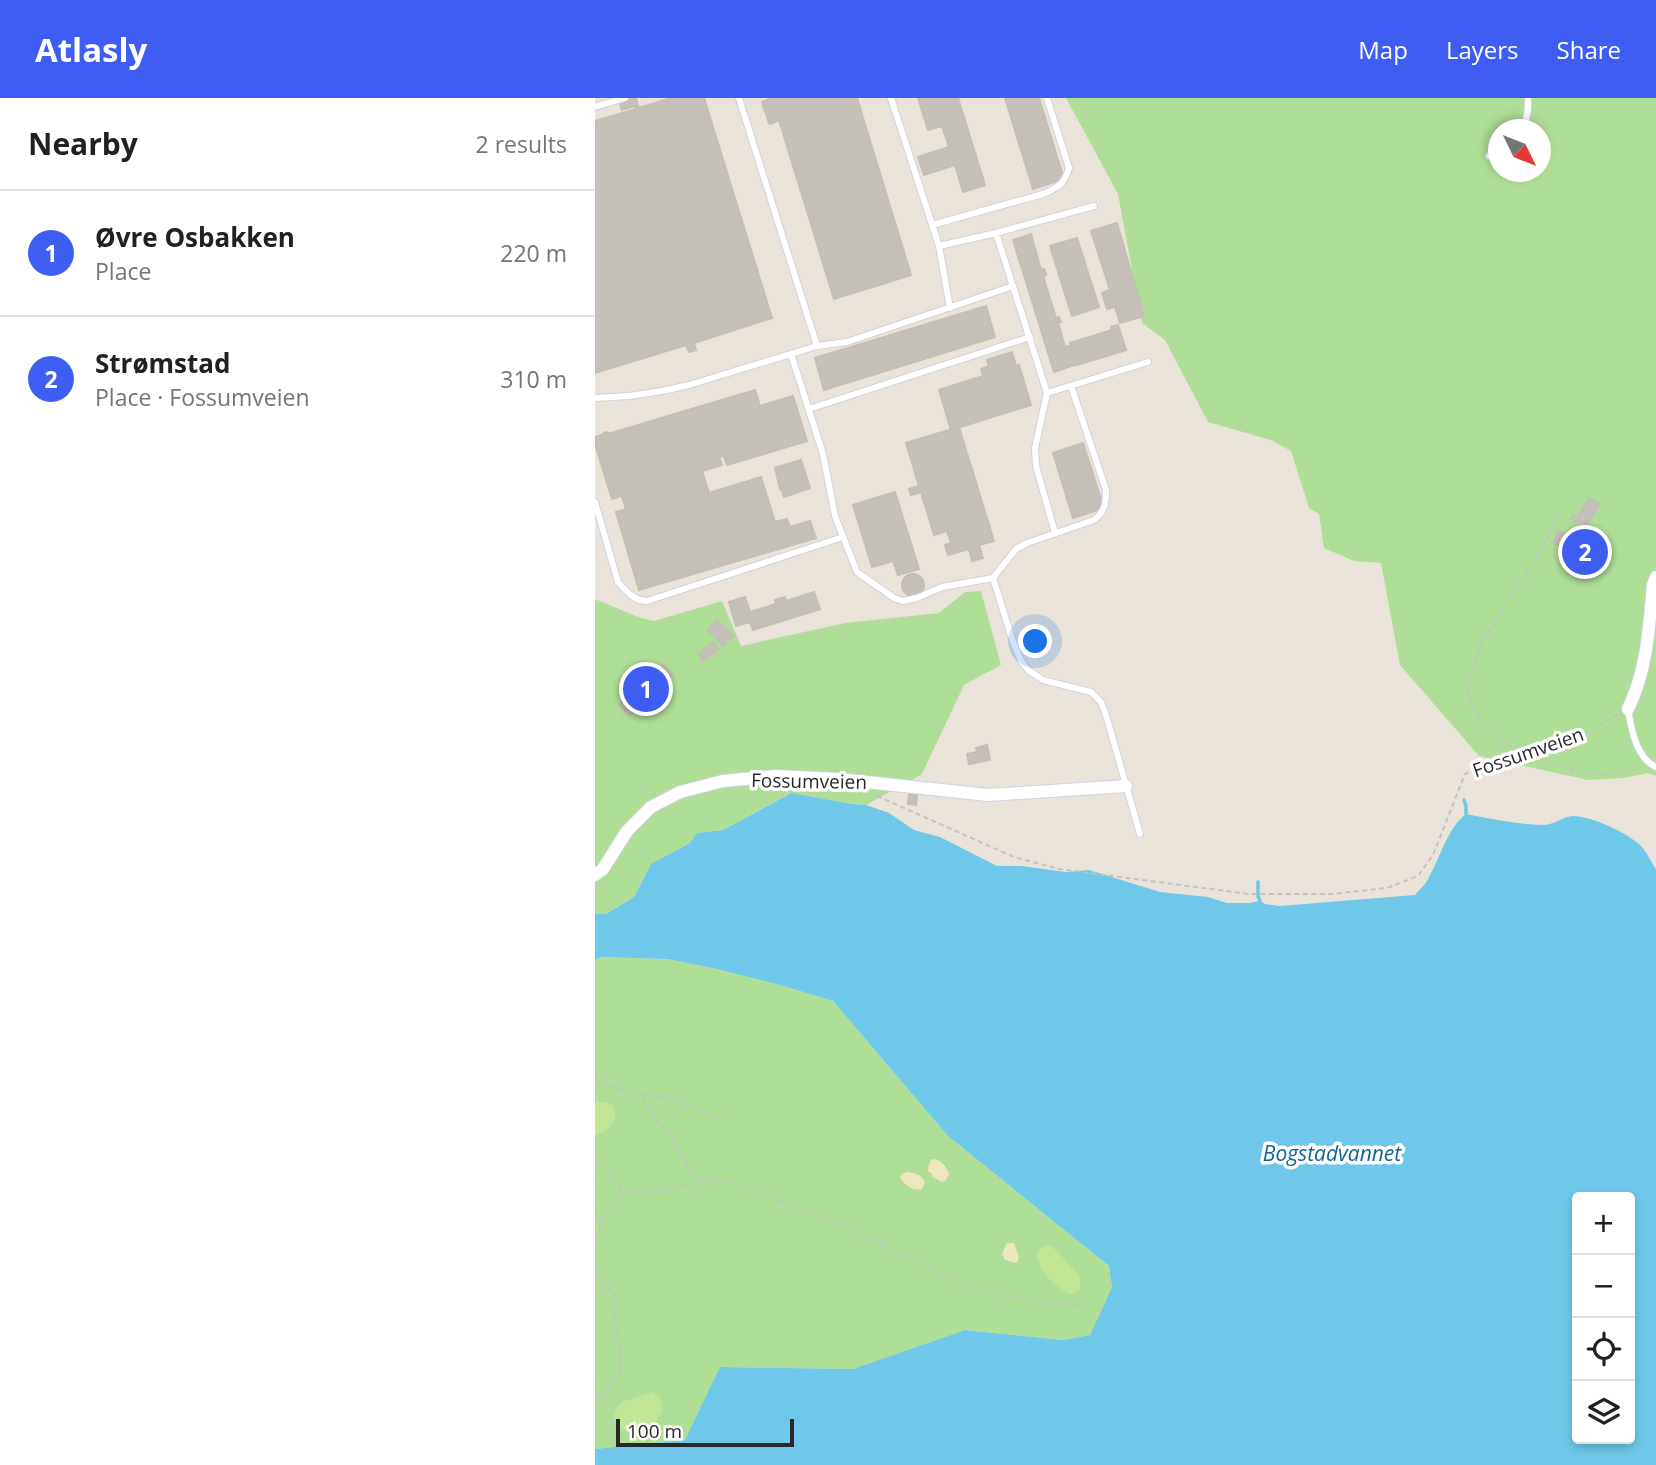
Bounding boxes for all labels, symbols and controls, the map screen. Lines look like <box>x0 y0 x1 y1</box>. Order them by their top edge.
text: Atlasly <box>35 27 147 72</box>
text: Map <box>1358 33 1408 66</box>
text: Layers <box>1446 33 1519 66</box>
text: Share <box>1557 33 1621 66</box>
north arrow <box>1488 119 1551 182</box>
text: Nearby <box>28 123 138 164</box>
text: 2 results <box>476 128 567 160</box>
text: Øvre Osbakken <box>95 219 295 255</box>
text: 1 <box>44 237 58 269</box>
text: 220 m <box>500 237 567 269</box>
text: Place <box>95 255 151 287</box>
text: Strømstad <box>95 345 230 381</box>
text: 2 <box>44 363 58 395</box>
text: 310 m <box>500 363 567 395</box>
text: Place · Fossumveien <box>95 381 310 413</box>
pin: 2 <box>1562 526 1608 578</box>
your location <box>1018 624 1052 658</box>
pin: 1 <box>623 663 669 715</box>
street label: Fossumveien <box>1469 721 1587 783</box>
street label: Fossumveien <box>751 767 867 795</box>
water label: Bogstadvannet <box>1263 1139 1402 1167</box>
map controls <box>1572 1192 1635 1444</box>
button: + <box>1572 1192 1635 1255</box>
button: − <box>1572 1255 1635 1318</box>
button: locate <box>1572 1318 1635 1381</box>
button: layers <box>1572 1381 1635 1444</box>
scale bar <box>616 1416 795 1448</box>
text: 100 m <box>627 1418 682 1444</box>

